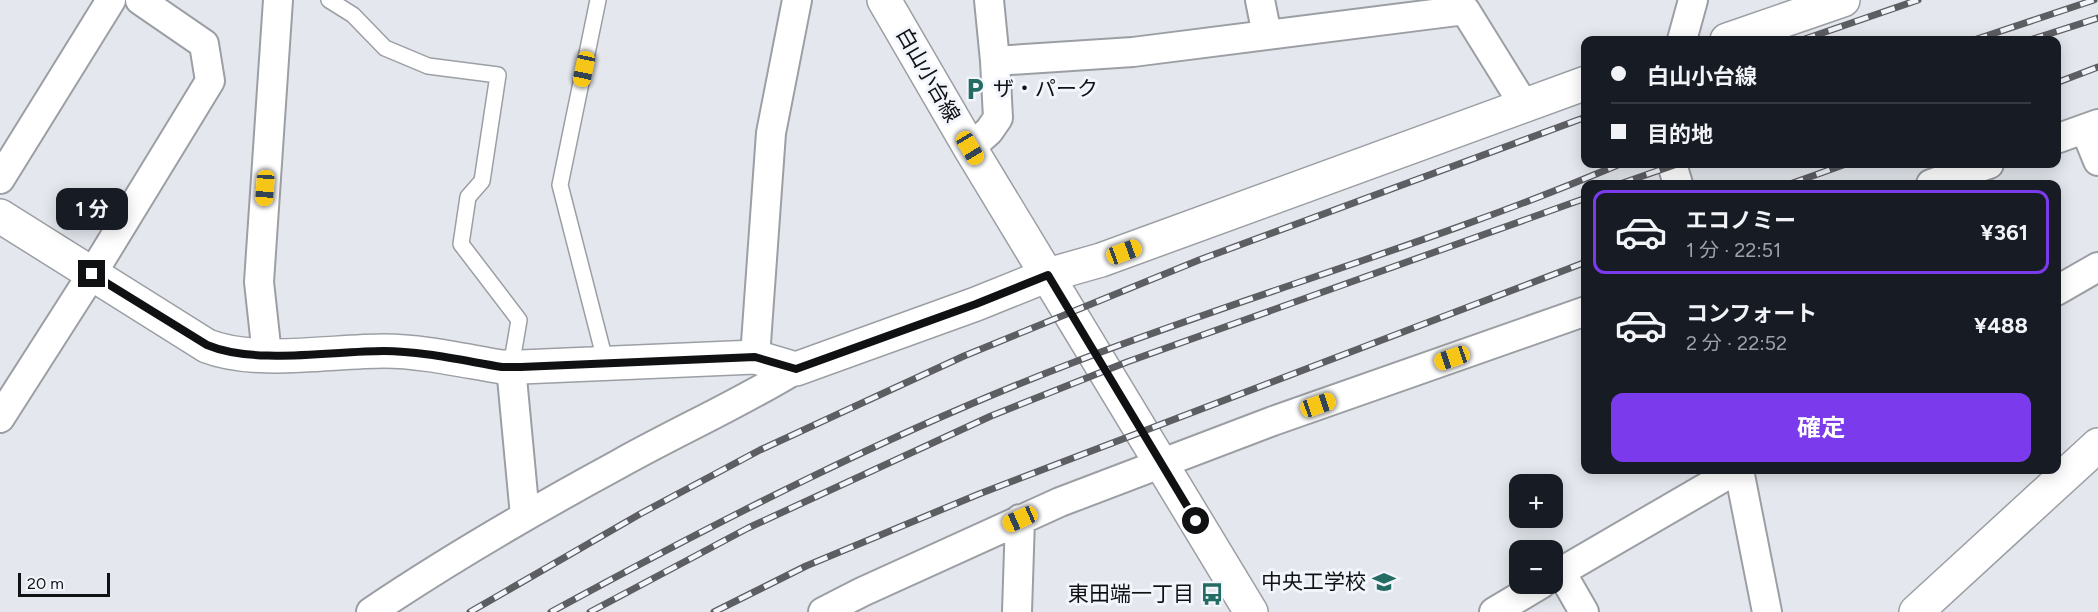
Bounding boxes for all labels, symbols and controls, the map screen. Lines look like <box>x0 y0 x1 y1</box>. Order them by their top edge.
street label: 白山小台線 <box>891 23 966 126</box>
car <box>571 50 597 88</box>
text: 白山小台線 <box>1647 63 1757 90</box>
parking icon: ザ・パーク <box>962 76 988 102</box>
place label: ザ・パーク <box>993 76 1098 101</box>
text: 目的地 <box>1647 121 1713 148</box>
car <box>953 128 987 168</box>
car <box>255 169 275 207</box>
callout: 1 分 <box>56 187 128 229</box>
text: 1 分 <box>75 197 109 221</box>
icon: car <box>1614 205 1668 259</box>
text: エコノミー <box>1686 207 1796 234</box>
text: ¥361 <box>1981 219 2028 246</box>
car <box>1104 237 1144 267</box>
text: 1 分 · 22:51 <box>1686 238 1781 262</box>
route end <box>78 260 105 287</box>
icon: car <box>1614 298 1668 352</box>
text: コンフォート <box>1686 300 1817 327</box>
text: ¥488 <box>1974 312 2028 339</box>
text: 2 分 · 22:52 <box>1686 331 1787 355</box>
car <box>1432 344 1472 372</box>
car <box>1298 391 1338 419</box>
button: 確定 <box>1611 393 2031 462</box>
map controls <box>1509 474 1563 594</box>
button: + <box>1509 474 1563 528</box>
car <box>1000 503 1040 535</box>
route start <box>1182 507 1209 534</box>
button: − <box>1509 540 1563 594</box>
place label: 中央工学校 <box>1261 569 1366 594</box>
school or university icon: 中央工学校 <box>1371 569 1397 595</box>
scale bar <box>18 570 110 598</box>
text: 20 m <box>27 574 64 593</box>
place label: 東田端一丁目 <box>1068 581 1194 606</box>
bus stop icon: 東田端一丁目 <box>1199 581 1225 607</box>

